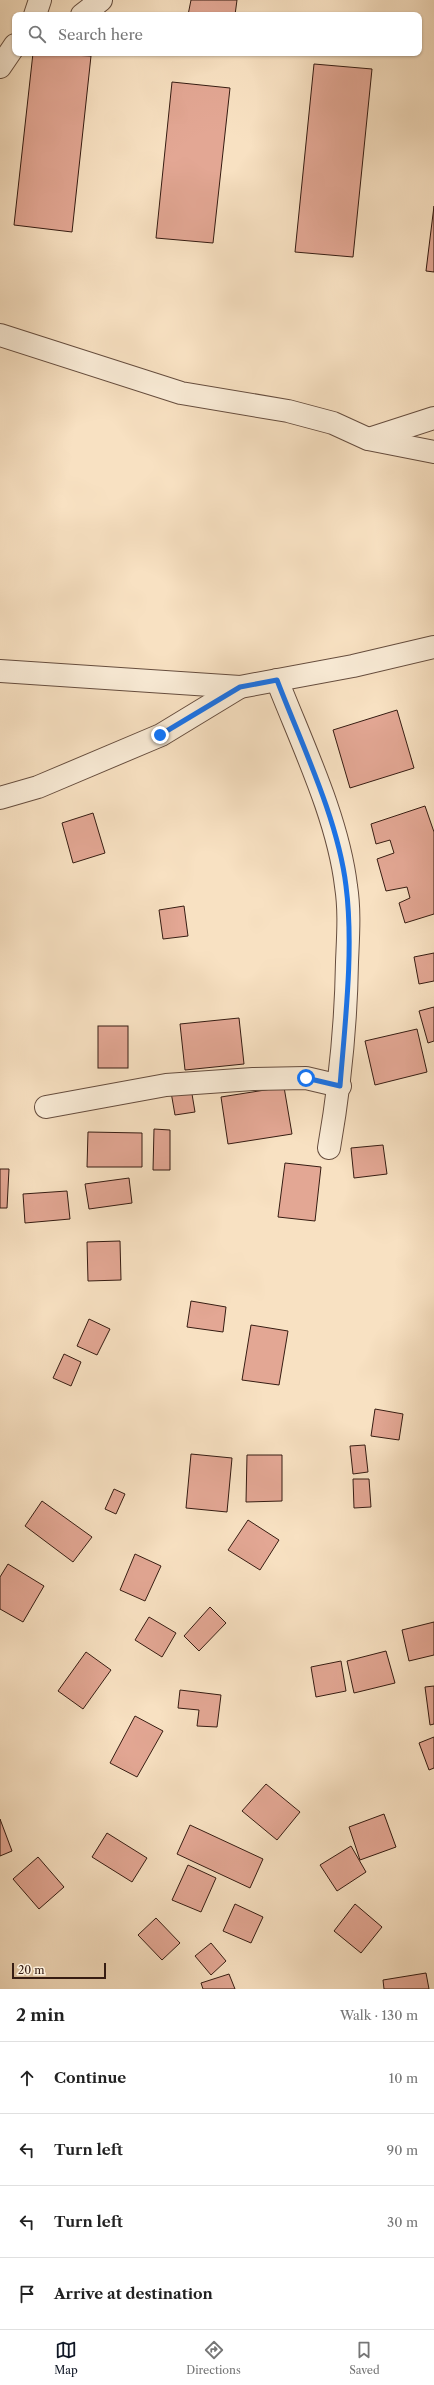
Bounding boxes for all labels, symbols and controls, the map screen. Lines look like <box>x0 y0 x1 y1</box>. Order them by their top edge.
search box <box>12 12 422 56</box>
icon: search <box>26 23 48 45</box>
text: Search here <box>58 25 143 44</box>
route end <box>151 726 169 744</box>
route start <box>297 1069 315 1087</box>
scale bar <box>12 1961 106 1980</box>
text: 20 m <box>18 1963 44 1977</box>
text: 2 min <box>16 2005 65 2025</box>
text: Walk · 130 m <box>340 2007 418 2023</box>
icon: ahead <box>16 2067 38 2089</box>
text: Continue <box>54 2068 126 2087</box>
text: 10 m <box>389 2070 418 2086</box>
icon: left <box>16 2139 38 2161</box>
text: Turn left <box>54 2140 123 2159</box>
text: 90 m <box>387 2142 418 2158</box>
icon: left <box>16 2211 38 2233</box>
text: Turn left <box>54 2212 123 2231</box>
text: 30 m <box>387 2214 418 2230</box>
icon: arrive <box>16 2283 38 2305</box>
text: Arrive at destination <box>54 2284 213 2303</box>
tab: Map <box>54 2339 78 2377</box>
tab: Directions <box>186 2339 241 2377</box>
tab: Saved <box>349 2339 380 2377</box>

